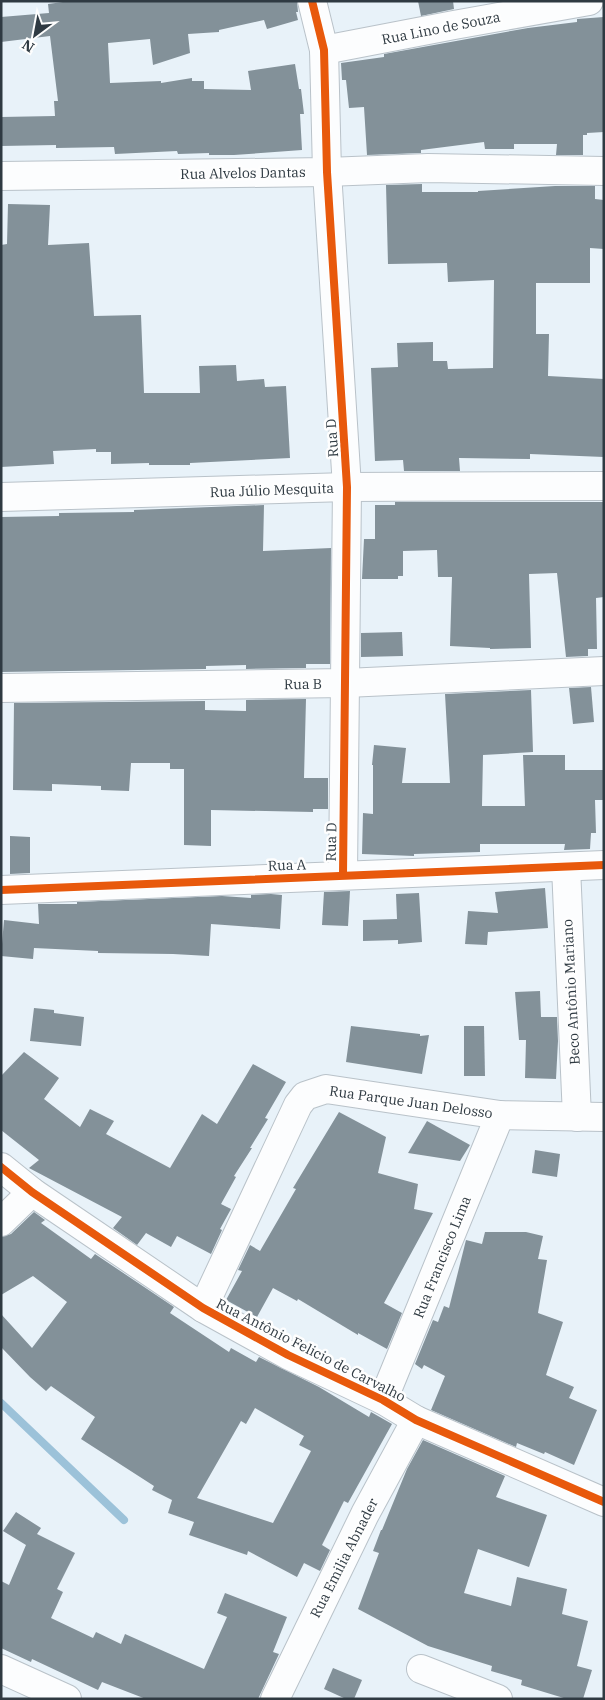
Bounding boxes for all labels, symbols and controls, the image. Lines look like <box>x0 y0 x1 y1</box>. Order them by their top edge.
street label: Rua Lino de Souza <box>380 8 502 48</box>
north arrow <box>10 10 60 60</box>
text: N <box>19 35 38 57</box>
street label: Rua Alvelos Dantas <box>180 163 306 183</box>
street label: Rua D <box>322 418 342 458</box>
street label: Rua Júlio Mesquita <box>210 479 335 501</box>
street label: Rua B <box>284 675 322 693</box>
street label: Rua D <box>322 822 340 862</box>
street label: Rua A <box>267 855 307 875</box>
street label: Beco Antônio Mariano <box>558 919 584 1065</box>
street label: Rua Parque Juan Delosso <box>328 1082 494 1122</box>
street label: Rua Francisco Lima <box>409 1193 475 1321</box>
street label: Rua Antônio Felicio de Carvalho <box>213 1294 409 1406</box>
street label: Rua Emilia Abnader <box>306 1494 382 1621</box>

